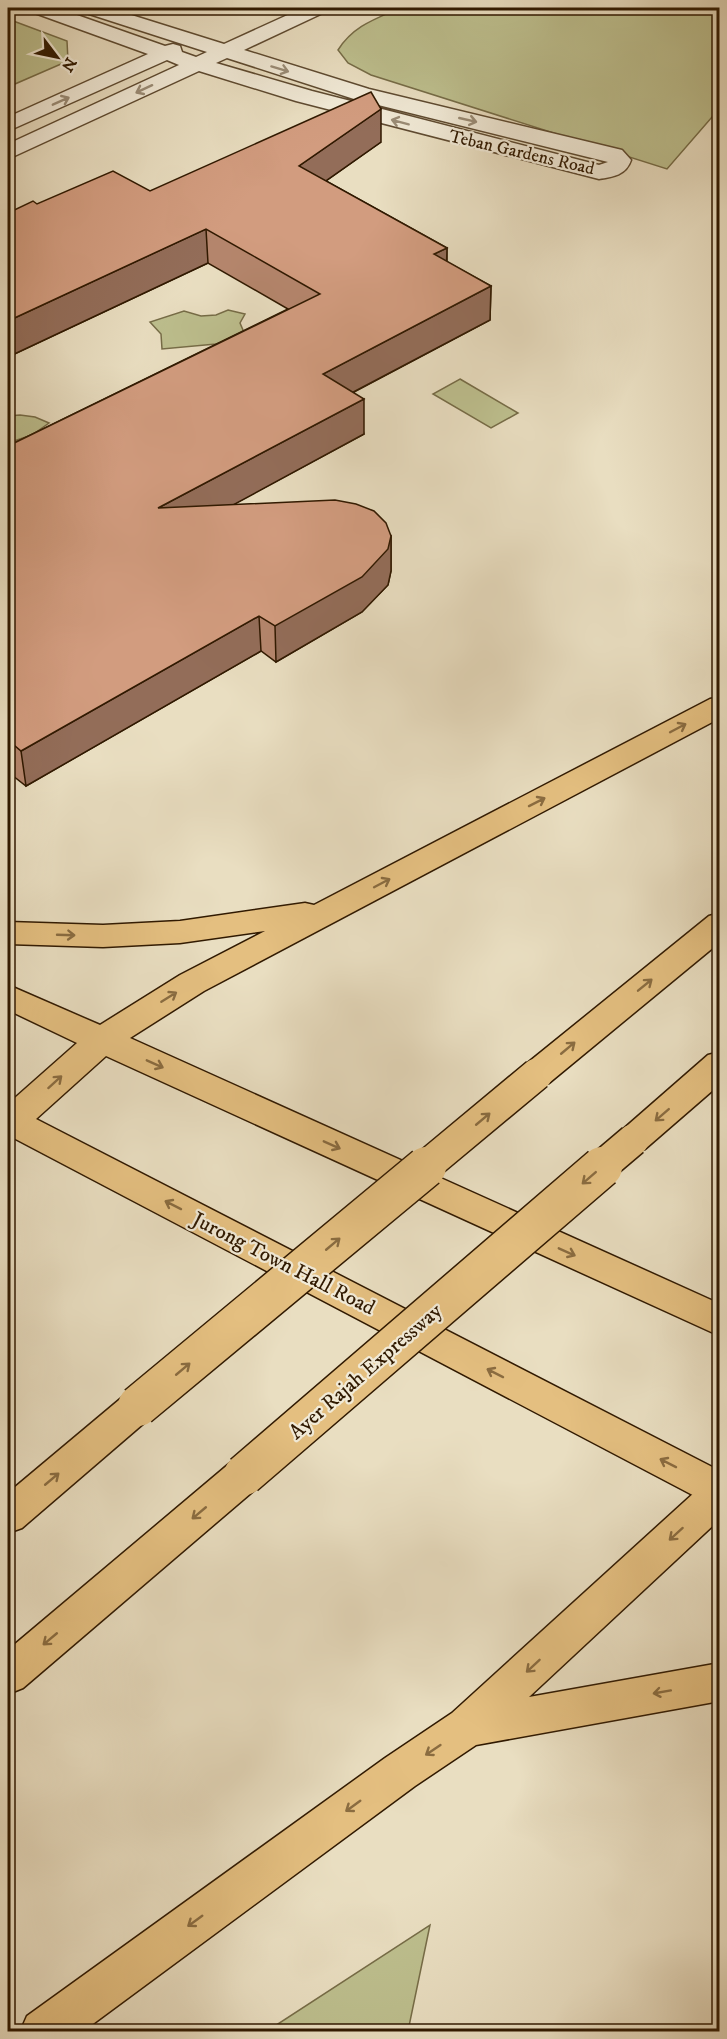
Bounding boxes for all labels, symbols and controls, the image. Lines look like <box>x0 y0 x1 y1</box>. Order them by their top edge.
north arrow <box>27 27 87 87</box>
text: N <box>57 54 81 75</box>
one-way arrow <box>270 64 289 75</box>
one-way arrow <box>135 84 153 95</box>
one-way arrow <box>51 95 69 106</box>
one-way arrow <box>458 115 477 127</box>
one-way arrow <box>390 116 409 128</box>
street label: Teban Gardens Road <box>447 126 597 180</box>
one-way arrow <box>669 722 687 733</box>
one-way arrow <box>528 796 545 808</box>
one-way arrow <box>373 876 391 888</box>
one-way arrow <box>55 929 75 940</box>
one-way arrow <box>637 978 652 992</box>
one-way arrow <box>160 991 177 1003</box>
one-way arrow <box>560 1042 576 1055</box>
one-way arrow <box>145 1059 163 1070</box>
one-way arrow <box>47 1075 62 1089</box>
one-way arrow <box>655 1108 670 1122</box>
one-way arrow <box>475 1113 491 1126</box>
one-way arrow <box>323 1139 341 1151</box>
one-way arrow <box>582 1171 597 1185</box>
one-way arrow <box>164 1199 182 1210</box>
street label: Jurong Town Hall Road <box>186 1206 380 1322</box>
one-way arrow <box>325 1237 340 1251</box>
one-way arrow <box>558 1246 576 1258</box>
street label: Ayer Rajah Expressway <box>284 1297 448 1445</box>
one-way arrow <box>175 1362 190 1376</box>
one-way arrow <box>486 1367 504 1378</box>
one-way arrow <box>659 1457 677 1468</box>
one-way arrow <box>44 1472 60 1485</box>
one-way arrow <box>192 1506 207 1520</box>
one-way arrow <box>669 1526 684 1540</box>
one-way arrow <box>42 1632 58 1645</box>
one-way arrow <box>526 1659 541 1673</box>
one-way arrow <box>653 1687 672 1698</box>
one-way arrow <box>425 1743 442 1756</box>
one-way arrow <box>345 1800 361 1813</box>
one-way arrow <box>187 1915 203 1927</box>

